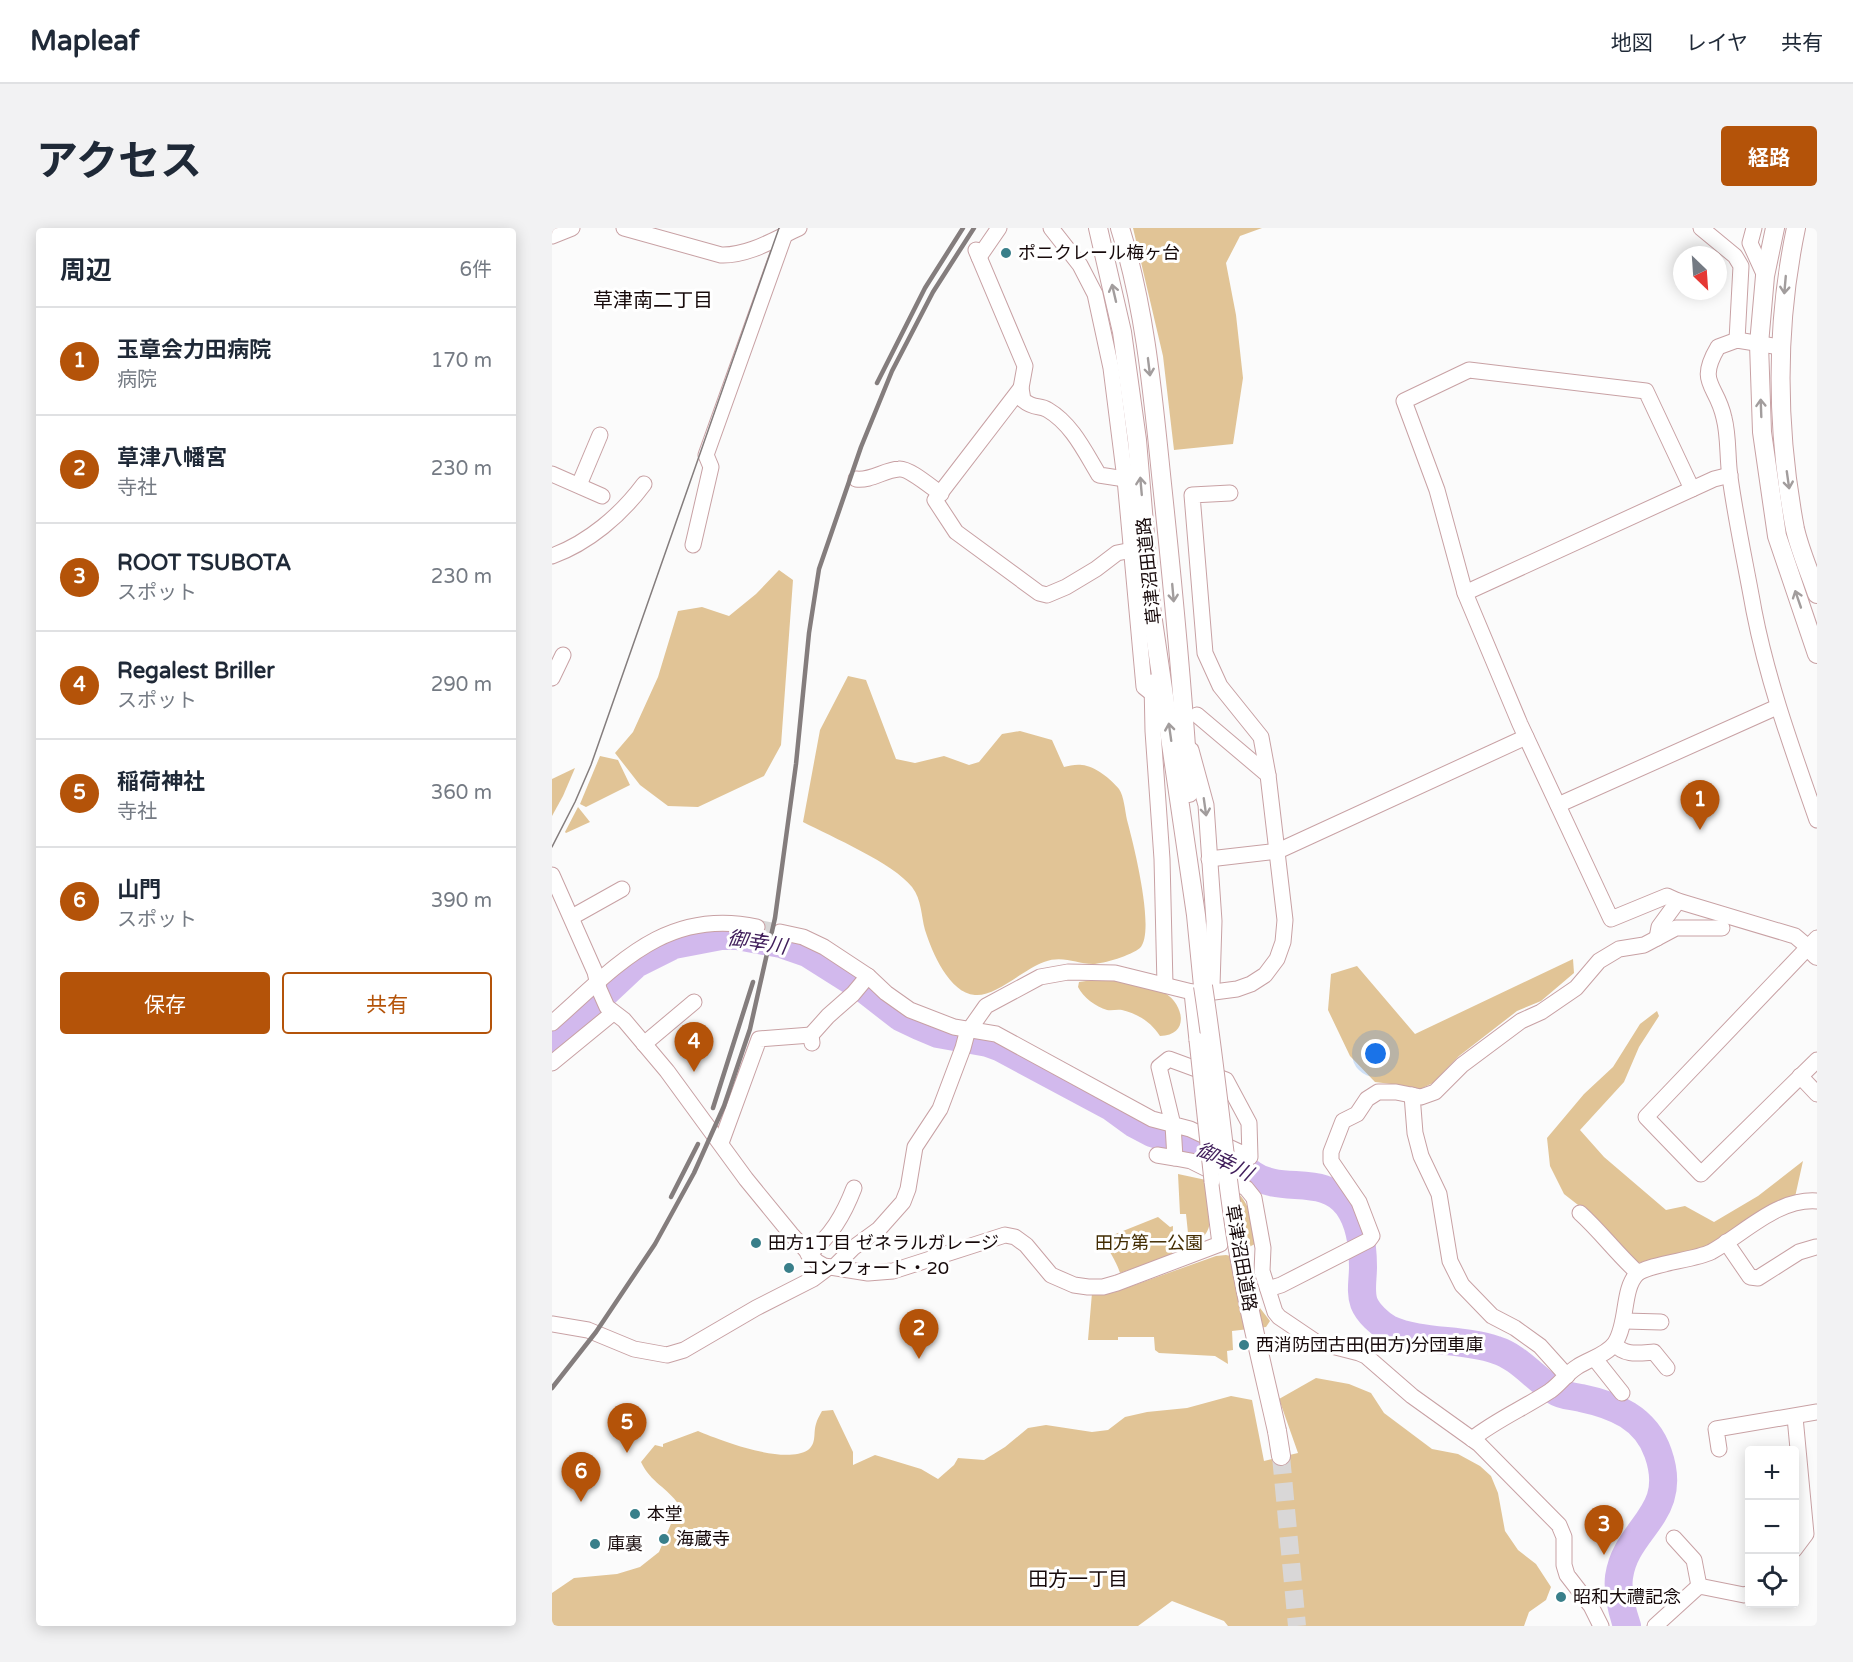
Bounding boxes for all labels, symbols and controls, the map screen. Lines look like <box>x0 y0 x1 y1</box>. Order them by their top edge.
text: Mapleaf <box>30 24 139 58</box>
text: 地図 <box>1611 31 1653 56</box>
text: レイヤ <box>1686 31 1748 56</box>
text: 共有 <box>1781 31 1823 56</box>
button: 経路 <box>1721 126 1817 186</box>
text: アクセス <box>36 136 202 187</box>
place label: ポニクレール梅ヶ台 <box>1018 242 1180 264</box>
marker: ポニクレール梅ヶ台 <box>999 246 1013 260</box>
north arrow <box>1673 246 1727 300</box>
text: 周辺 <box>60 255 112 286</box>
text: 6件 <box>459 258 492 282</box>
one-way arrow <box>1779 275 1790 295</box>
one-way arrow <box>1107 284 1119 303</box>
district label: 草津南二丁目 <box>593 289 713 313</box>
text: 玉章会力田病院 <box>117 337 271 363</box>
text: 1 <box>73 349 86 373</box>
text: 170 m <box>431 349 492 373</box>
one-way arrow <box>1144 357 1155 377</box>
text: 病院 <box>117 368 157 392</box>
one-way arrow <box>1755 399 1767 419</box>
text: 草津八幡宮 <box>117 445 227 471</box>
text: 2 <box>73 457 86 481</box>
text: 230 m <box>431 457 492 481</box>
one-way arrow <box>1783 469 1794 489</box>
text: 寺社 <box>117 476 157 500</box>
one-way arrow <box>1135 476 1146 496</box>
street label: 草津沼田道路 <box>1132 516 1166 626</box>
text: ROOT TSUBOTA <box>117 550 291 576</box>
text: 3 <box>73 565 86 589</box>
text: 230 m <box>431 565 492 589</box>
text: スポット <box>117 581 197 605</box>
one-way arrow <box>1168 582 1179 602</box>
one-way arrow <box>1792 589 1803 608</box>
text: Regalest Briller <box>117 658 275 684</box>
text: 4 <box>73 673 86 697</box>
text: 290 m <box>431 673 492 697</box>
text: スポット <box>117 689 197 713</box>
one-way arrow <box>1164 723 1175 743</box>
text: 稲荷神社 <box>117 769 205 795</box>
pin: 1 <box>1680 780 1720 830</box>
text: 5 <box>73 781 86 805</box>
text: 360 m <box>431 781 492 805</box>
one-way arrow <box>1200 797 1211 816</box>
text: 寺社 <box>117 800 157 824</box>
text: 山門 <box>117 877 161 903</box>
text: 6 <box>73 889 86 913</box>
text: 390 m <box>431 889 492 913</box>
text: スポット <box>117 908 197 932</box>
water label: 御幸川 <box>725 926 790 960</box>
button: 保存 <box>60 972 270 1034</box>
button: 共有 <box>282 972 492 1034</box>
pin: 4 <box>674 1022 714 1072</box>
your location <box>1361 1039 1390 1068</box>
water label: 御幸川 <box>1192 1138 1258 1187</box>
street label: 草津沼田道路 <box>1221 1203 1261 1313</box>
place label: 田方1丁目 ゼネラルガレージ <box>768 1232 999 1254</box>
park label: 田方第一公園 <box>1095 1232 1203 1254</box>
marker: 田方1丁目 ゼネラルガレージ <box>749 1236 763 1250</box>
place label: コンフォート・20 <box>801 1257 949 1279</box>
marker: コンフォート・20 <box>782 1261 796 1275</box>
pin: 2 <box>900 1310 938 1359</box>
place label: 西消防団古田(田方)分団車庫 <box>1256 1334 1483 1356</box>
marker: 西消防団古田(田方)分団車庫 <box>1237 1338 1251 1352</box>
pin: 5 <box>608 1404 646 1453</box>
map controls <box>1745 1446 1799 1608</box>
button: + <box>1745 1446 1799 1500</box>
pin: 6 <box>561 1452 600 1502</box>
button: − <box>1745 1500 1799 1554</box>
place label: 本堂 <box>647 1503 683 1525</box>
pin: 3 <box>1584 1506 1624 1555</box>
marker: 本堂 <box>628 1507 642 1521</box>
place label: 海蔵寺 <box>676 1528 730 1550</box>
marker: 海蔵寺 <box>657 1532 671 1546</box>
place label: 庫裏 <box>607 1533 643 1555</box>
marker: 庫裏 <box>588 1537 602 1551</box>
button: locate <box>1745 1554 1799 1608</box>
district label: 田方一丁目 <box>1028 1568 1128 1592</box>
place label: 昭和大禮記念 <box>1573 1586 1681 1608</box>
marker: 昭和大禮記念 <box>1554 1590 1568 1604</box>

